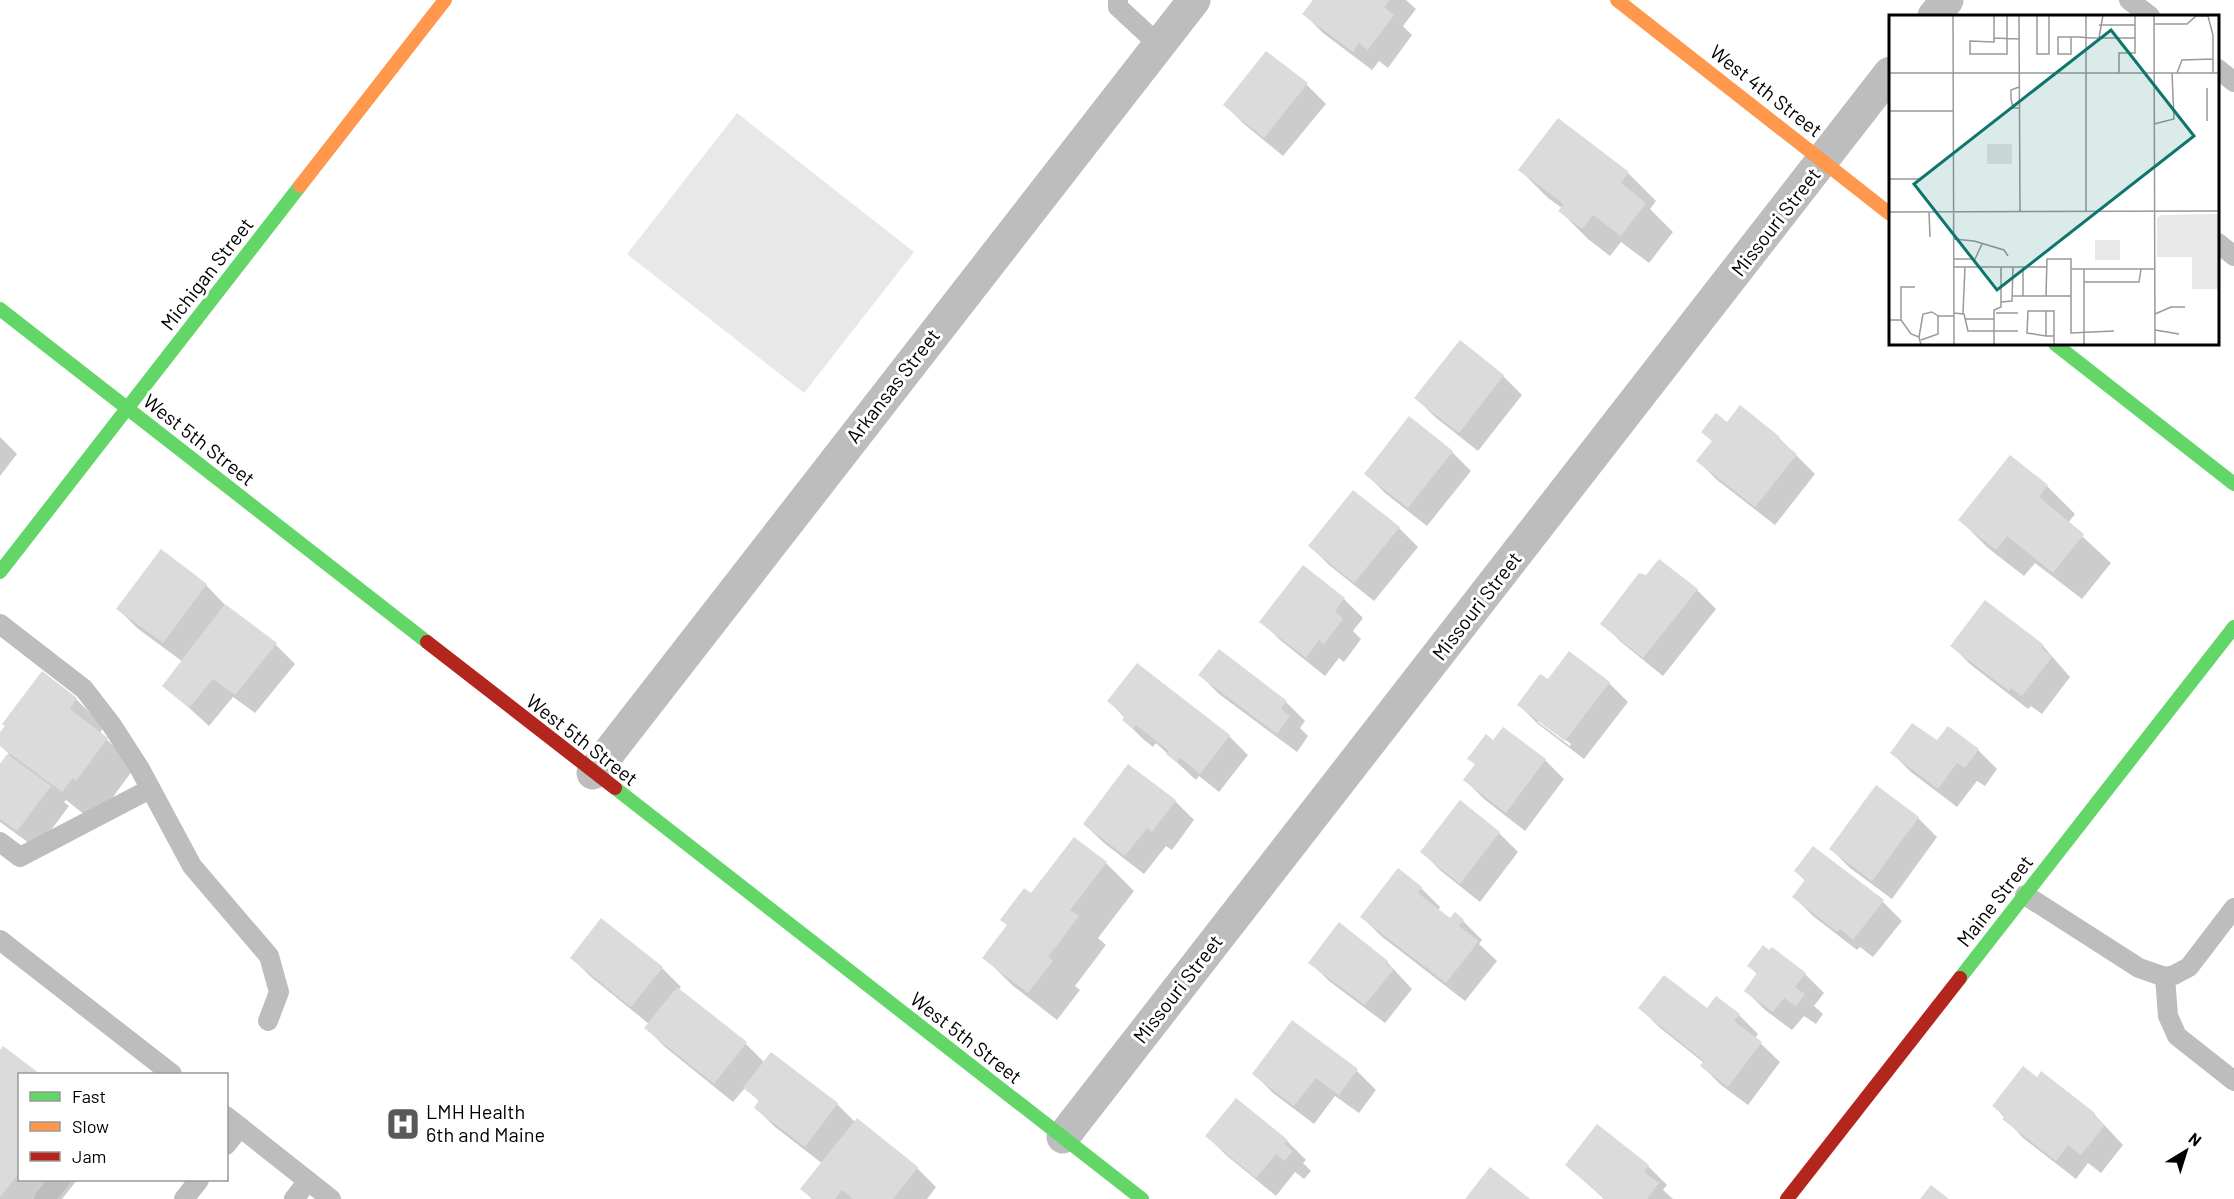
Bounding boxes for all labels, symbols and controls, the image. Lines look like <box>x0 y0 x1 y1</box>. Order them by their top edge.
inset map <box>1889 15 2219 345</box>
street label: West 4th Street <box>1706 39 1827 141</box>
street label: Missouri Street <box>1725 162 1825 280</box>
street label: Michigan Street <box>155 212 258 334</box>
street label: Arkansas Street <box>840 323 944 447</box>
street label: West 5th Street <box>139 388 260 490</box>
street label: Missouri Street <box>1426 546 1526 664</box>
street label: West 5th Street <box>522 688 643 790</box>
street label: Maine Street <box>1951 850 2037 951</box>
street label: Missouri Street <box>1127 929 1227 1047</box>
street label: West 5th Street <box>906 986 1027 1088</box>
legend <box>18 1073 228 1181</box>
text: Fast <box>72 1085 106 1107</box>
place label: LMH Health 6th and Maine <box>426 1099 545 1146</box>
hospital icon: LMH Health 6th and Maine <box>385 1106 421 1142</box>
text: Slow <box>72 1115 109 1137</box>
north arrow <box>2156 1121 2216 1181</box>
text: N <box>2186 1128 2206 1150</box>
text: Jam <box>72 1145 106 1167</box>

